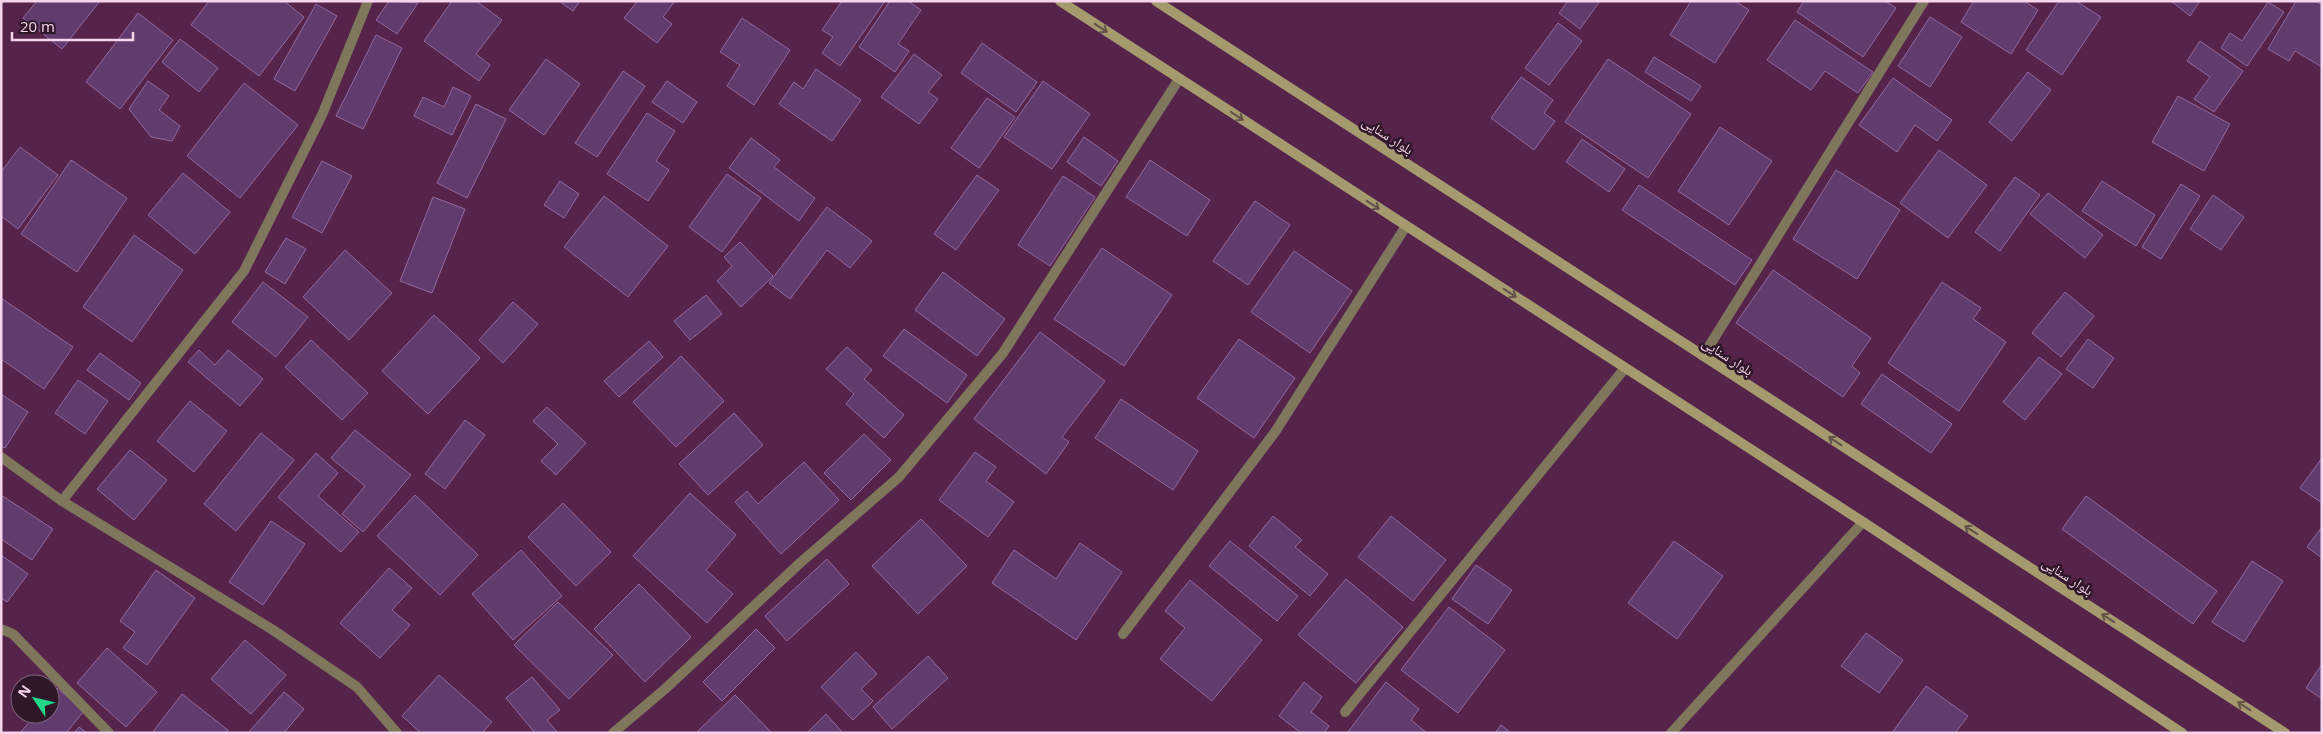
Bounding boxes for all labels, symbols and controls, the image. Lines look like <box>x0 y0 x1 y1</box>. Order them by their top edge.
scale bar <box>12 10 134 42</box>
text: 20 m <box>20 16 55 36</box>
one-way arrow <box>1093 23 1107 33</box>
one-way arrow <box>1230 111 1244 122</box>
street label: بلوار سنایی <box>1359 111 1417 159</box>
one-way arrow <box>1366 200 1380 210</box>
one-way arrow <box>1503 288 1517 298</box>
street label: بلوار سنایی <box>1699 332 1757 380</box>
one-way arrow <box>1828 436 1842 447</box>
one-way arrow <box>1965 524 1979 534</box>
street label: بلوار سنایی <box>2039 552 2097 600</box>
one-way arrow <box>2101 613 2115 623</box>
north arrow <box>10 674 60 724</box>
text: N <box>13 681 35 701</box>
one-way arrow <box>2238 701 2252 711</box>

